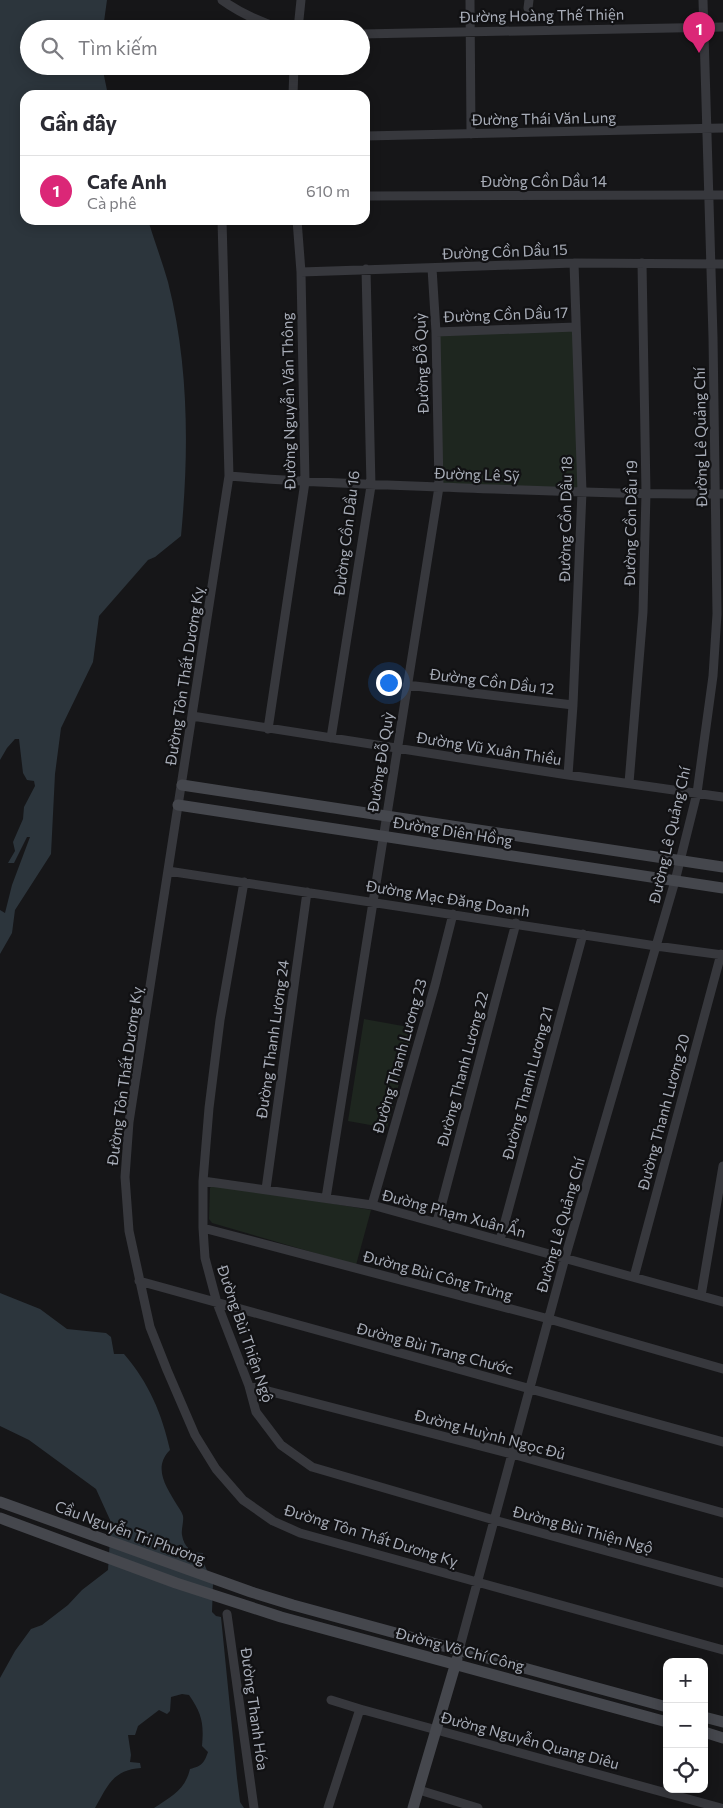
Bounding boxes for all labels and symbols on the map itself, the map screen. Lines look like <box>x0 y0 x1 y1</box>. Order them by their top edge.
street label: Đường Hoàng Thế Thiện <box>458 5 625 25</box>
pin: 1 <box>683 12 715 53</box>
street label: Đường Thái Văn Lung <box>470 108 617 128</box>
street label: Đường Cồn Dầu 14 <box>480 172 607 190</box>
street label: Đường Cồn Dầu 15 <box>441 240 568 262</box>
street label: Đường Cồn Dầu 17 <box>442 303 569 325</box>
street label: Đường Nguyễn Văn Thông <box>277 312 299 491</box>
street label: Đường Đỗ Quỳ <box>410 312 432 415</box>
street label: Đường Lê Quảng Chí <box>690 366 710 508</box>
street label: Đường Cồn Dầu 18 <box>555 456 575 583</box>
street label: Đường Cồn Dầu 19 <box>620 460 640 587</box>
street label: Đường Lê Sỹ <box>433 463 520 484</box>
street label: Đường Cồn Dầu 16 <box>329 469 363 597</box>
street label: Đường Tôn Thất Dương Kỵ <box>161 585 207 767</box>
street label: Đường Cồn Dầu 12 <box>428 664 555 698</box>
your location <box>376 670 402 696</box>
street label: Đường Đỗ Quỳ <box>363 710 397 814</box>
street label: Đường Vũ Xuân Thiều <box>414 728 563 768</box>
street label: Đường Lê Quảng Chí <box>644 764 694 906</box>
street label: Đường Diên Hồng <box>391 813 514 849</box>
street label: Đường Mạc Đăng Doanh <box>364 876 531 920</box>
street label: Đường Thanh Lương 24 <box>252 958 292 1120</box>
street label: Đường Thanh Lương 23 <box>368 976 430 1136</box>
street label: Đường Tôn Thất Dương Kỵ <box>102 985 146 1167</box>
street label: Đường Thanh Lương 22 <box>432 989 491 1149</box>
street label: Đường Thanh Lương 21 <box>498 1004 556 1162</box>
street label: Đường Thanh Lương 20 <box>633 1032 693 1193</box>
street label: Đường Lê Quảng Chí <box>532 1154 588 1295</box>
street label: Đường Phạm Xuân Ẩn <box>380 1182 529 1241</box>
street label: Đường Bùi Công Trừng <box>361 1246 515 1304</box>
street label: Đường Bùi Thiện Ngộ <box>214 1262 278 1405</box>
street label: Đường Bùi Trang Chước <box>354 1318 515 1378</box>
street label: Đường Huỳnh Ngọc Đủ <box>412 1405 567 1463</box>
street label: Cầu Nguyễn Tri Phương <box>53 1496 208 1568</box>
street label: Đường Tôn Thất Dương Kỵ <box>281 1500 460 1570</box>
street label: Đường Bùi Thiện Ngộ <box>510 1501 655 1556</box>
street label: Đường Võ Chí Công <box>393 1623 526 1675</box>
street label: Đường Thanh Hóa <box>237 1645 273 1771</box>
street label: Đường Nguyễn Quang Diêu <box>438 1707 621 1772</box>

